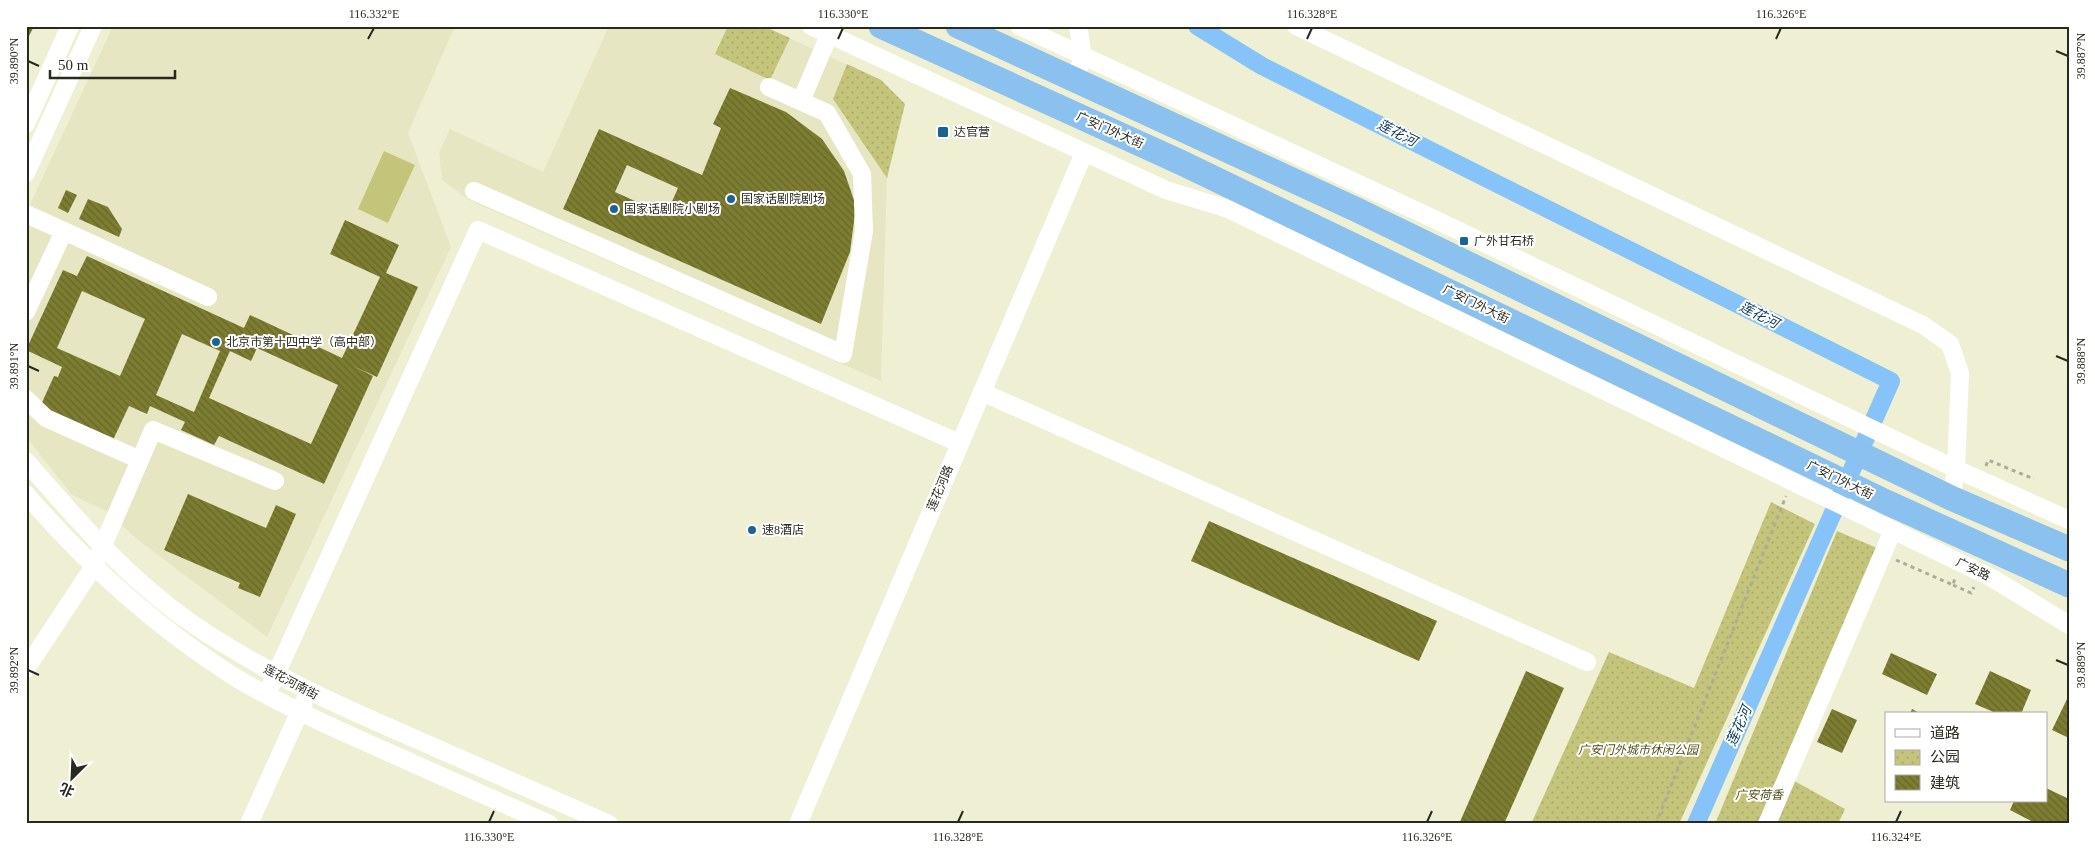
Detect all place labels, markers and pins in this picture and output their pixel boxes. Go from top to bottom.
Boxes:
marker: 达官营 [936,125,950,139]
place label: 达官营 [954,125,990,139]
place label: 国家话剧院剧场 [741,192,825,206]
marker: 国家话剧院剧场 [725,193,737,205]
place label: 国家话剧院小剧场 [624,202,720,216]
marker: 国家话剧院小剧场 [608,203,620,215]
place label: 广外甘石桥 [1474,234,1534,248]
marker: 广外甘石桥 [1458,235,1470,247]
place label: 北京市第十四中学（高中部） [226,335,382,349]
marker: 北京市第十四中学（高中部） [210,336,222,348]
place label: 速8酒店 [762,523,804,537]
marker: 速8酒店 [746,524,758,536]

